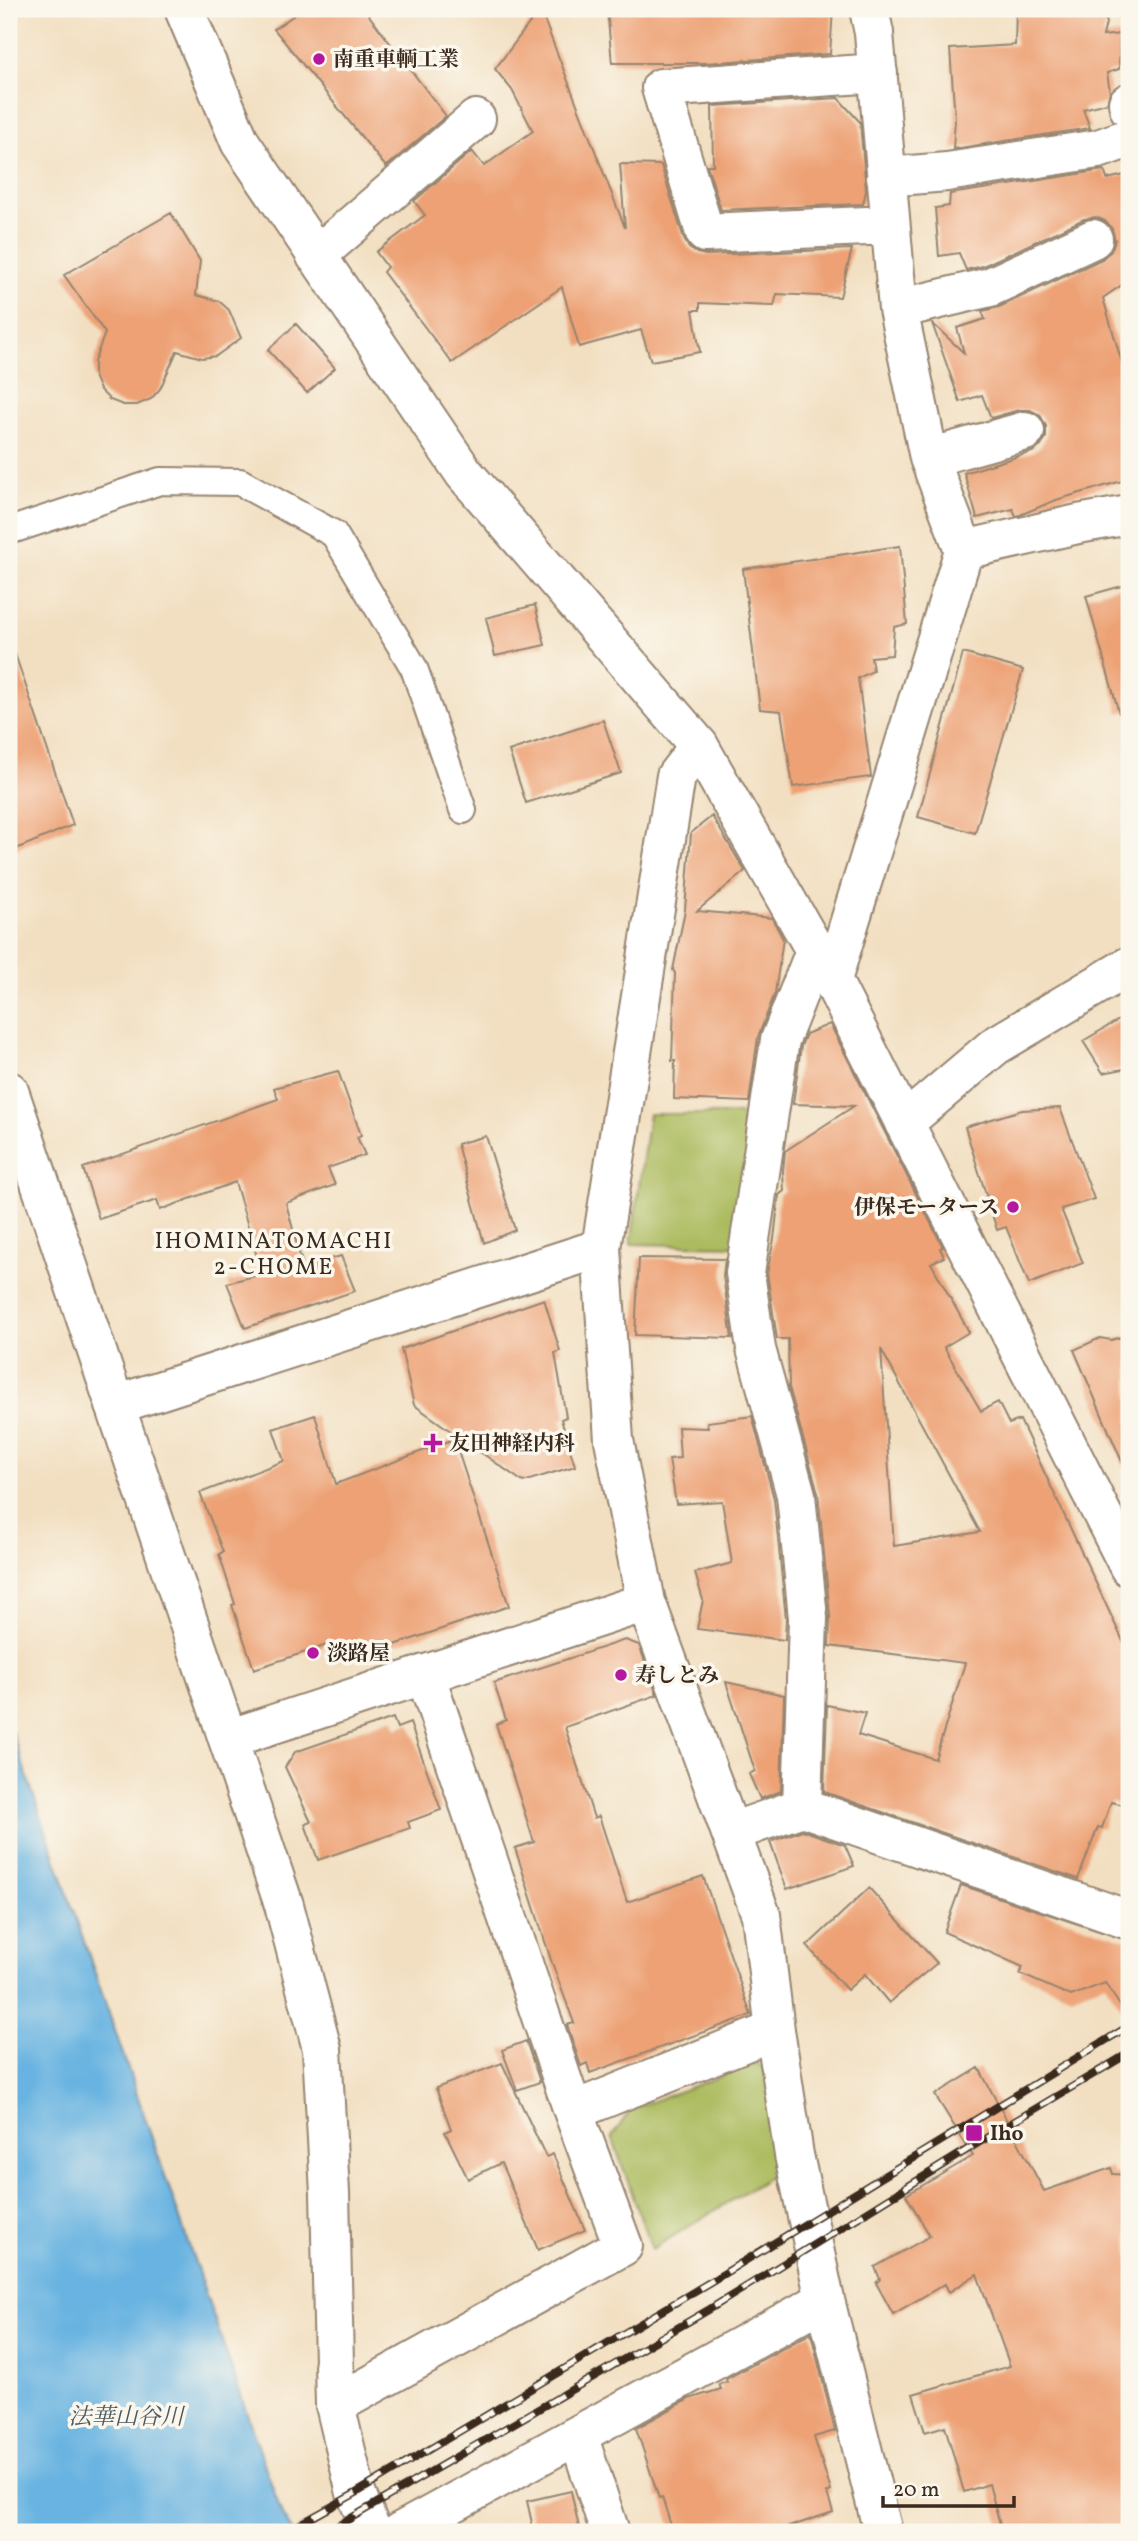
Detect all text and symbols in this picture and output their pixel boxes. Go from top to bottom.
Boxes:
place label: 南重車輌工業 [333,46,459,75]
marker: 南重車輌工業 [311,51,327,67]
place label: 伊保モータース [854,1194,999,1223]
marker: 伊保モータース [1005,1199,1021,1215]
district label: IHOMINATOMACHI 2-CHOME [155,1226,393,1284]
place label: 友田神経内科 [449,1430,575,1459]
marker: 友田神経内科 [423,1433,443,1453]
place label: 淡路屋 [327,1640,390,1669]
marker: 淡路屋 [305,1645,321,1661]
place label: 寿しとみ [635,1662,719,1691]
marker: 寿しとみ [613,1667,629,1683]
place label: Iho [990,2120,1023,2149]
marker: Iho [964,2123,984,2143]
water label: 法華山谷川 [69,2402,187,2434]
scale bar [883,2464,1014,2508]
text: 20 m [893,2476,939,2505]

